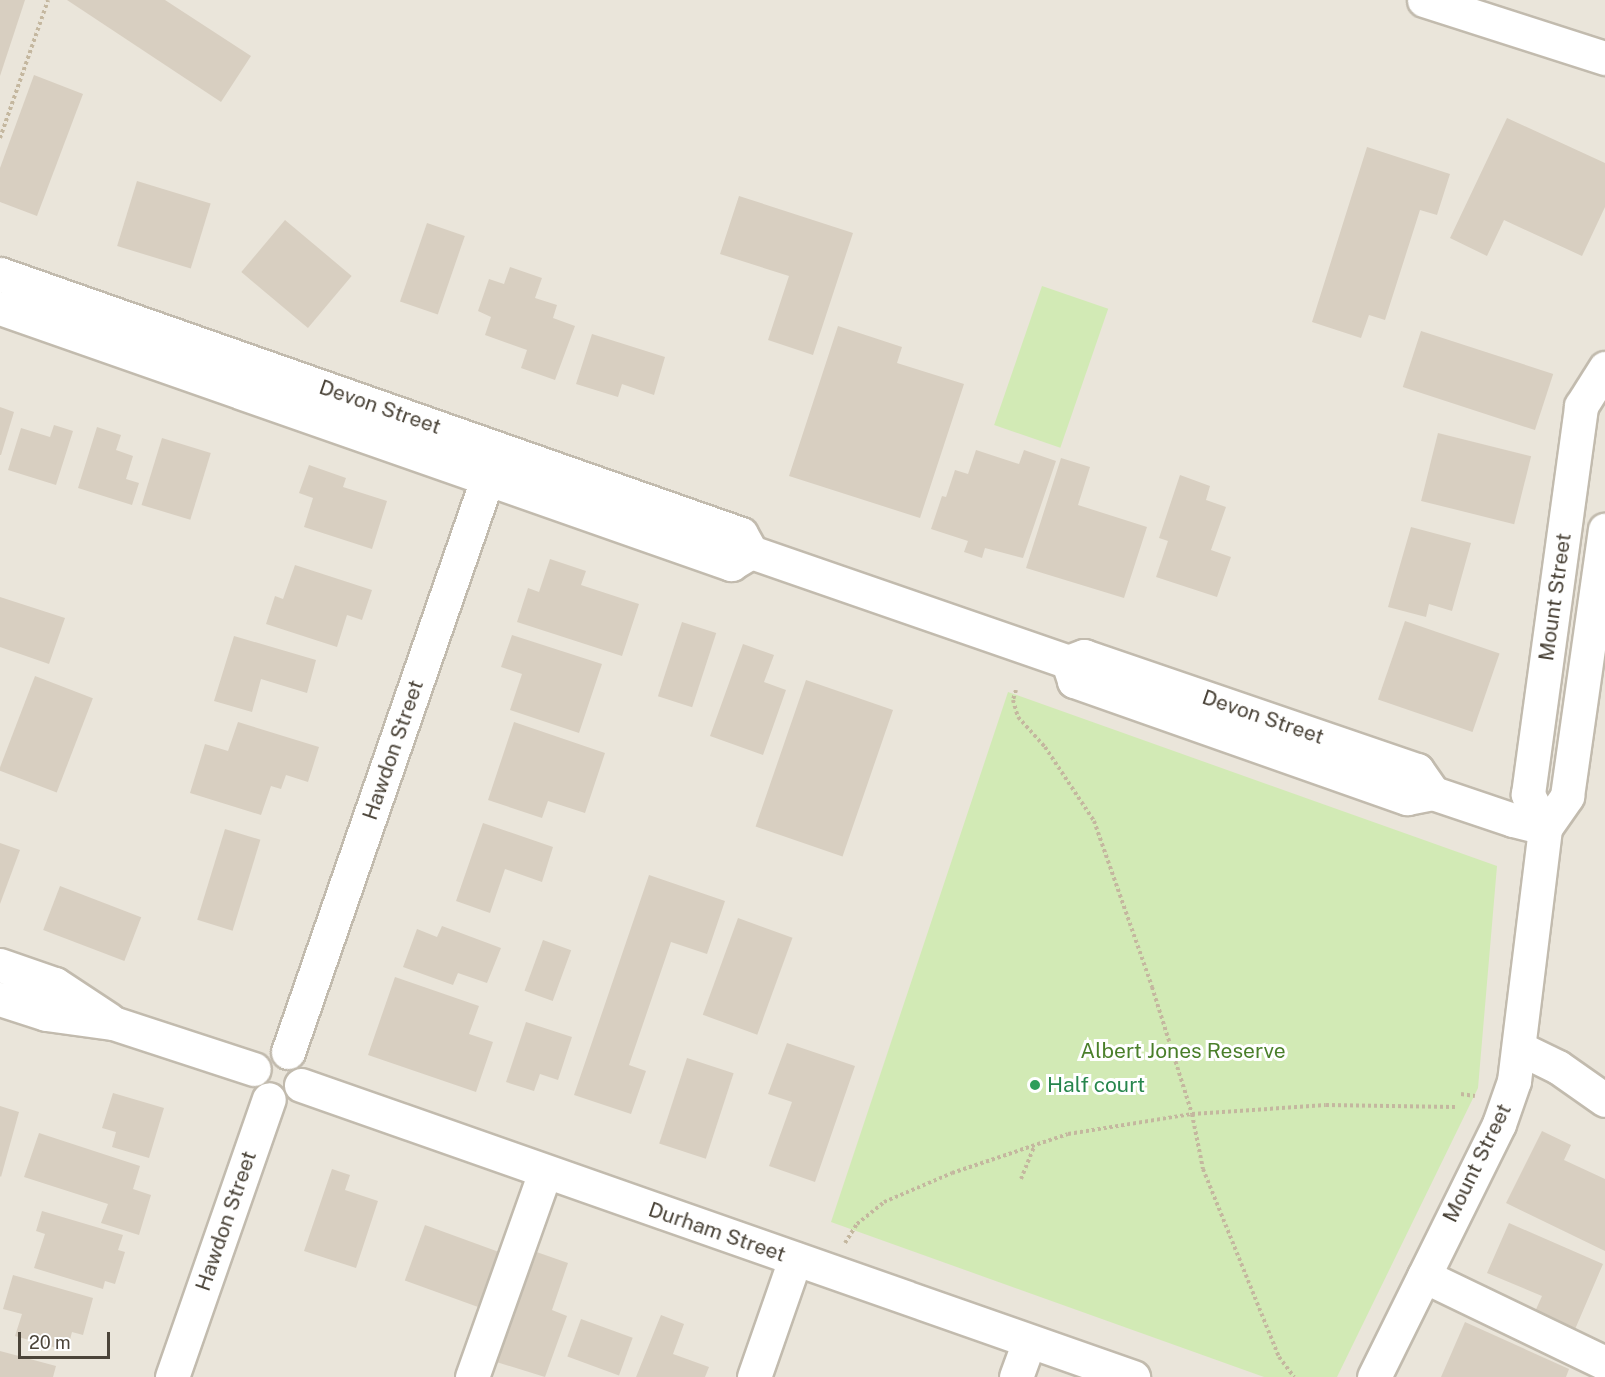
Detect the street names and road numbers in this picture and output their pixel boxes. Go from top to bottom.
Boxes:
street label: Devon Street [316,374,444,440]
street label: Mount Street [1534,531,1576,663]
street label: Hawdon Street [357,677,429,823]
street label: Devon Street [1199,684,1327,750]
street label: Mount Street [1437,1100,1517,1226]
street label: Hawdon Street [190,1148,262,1294]
street label: Durham Street [645,1197,789,1267]

